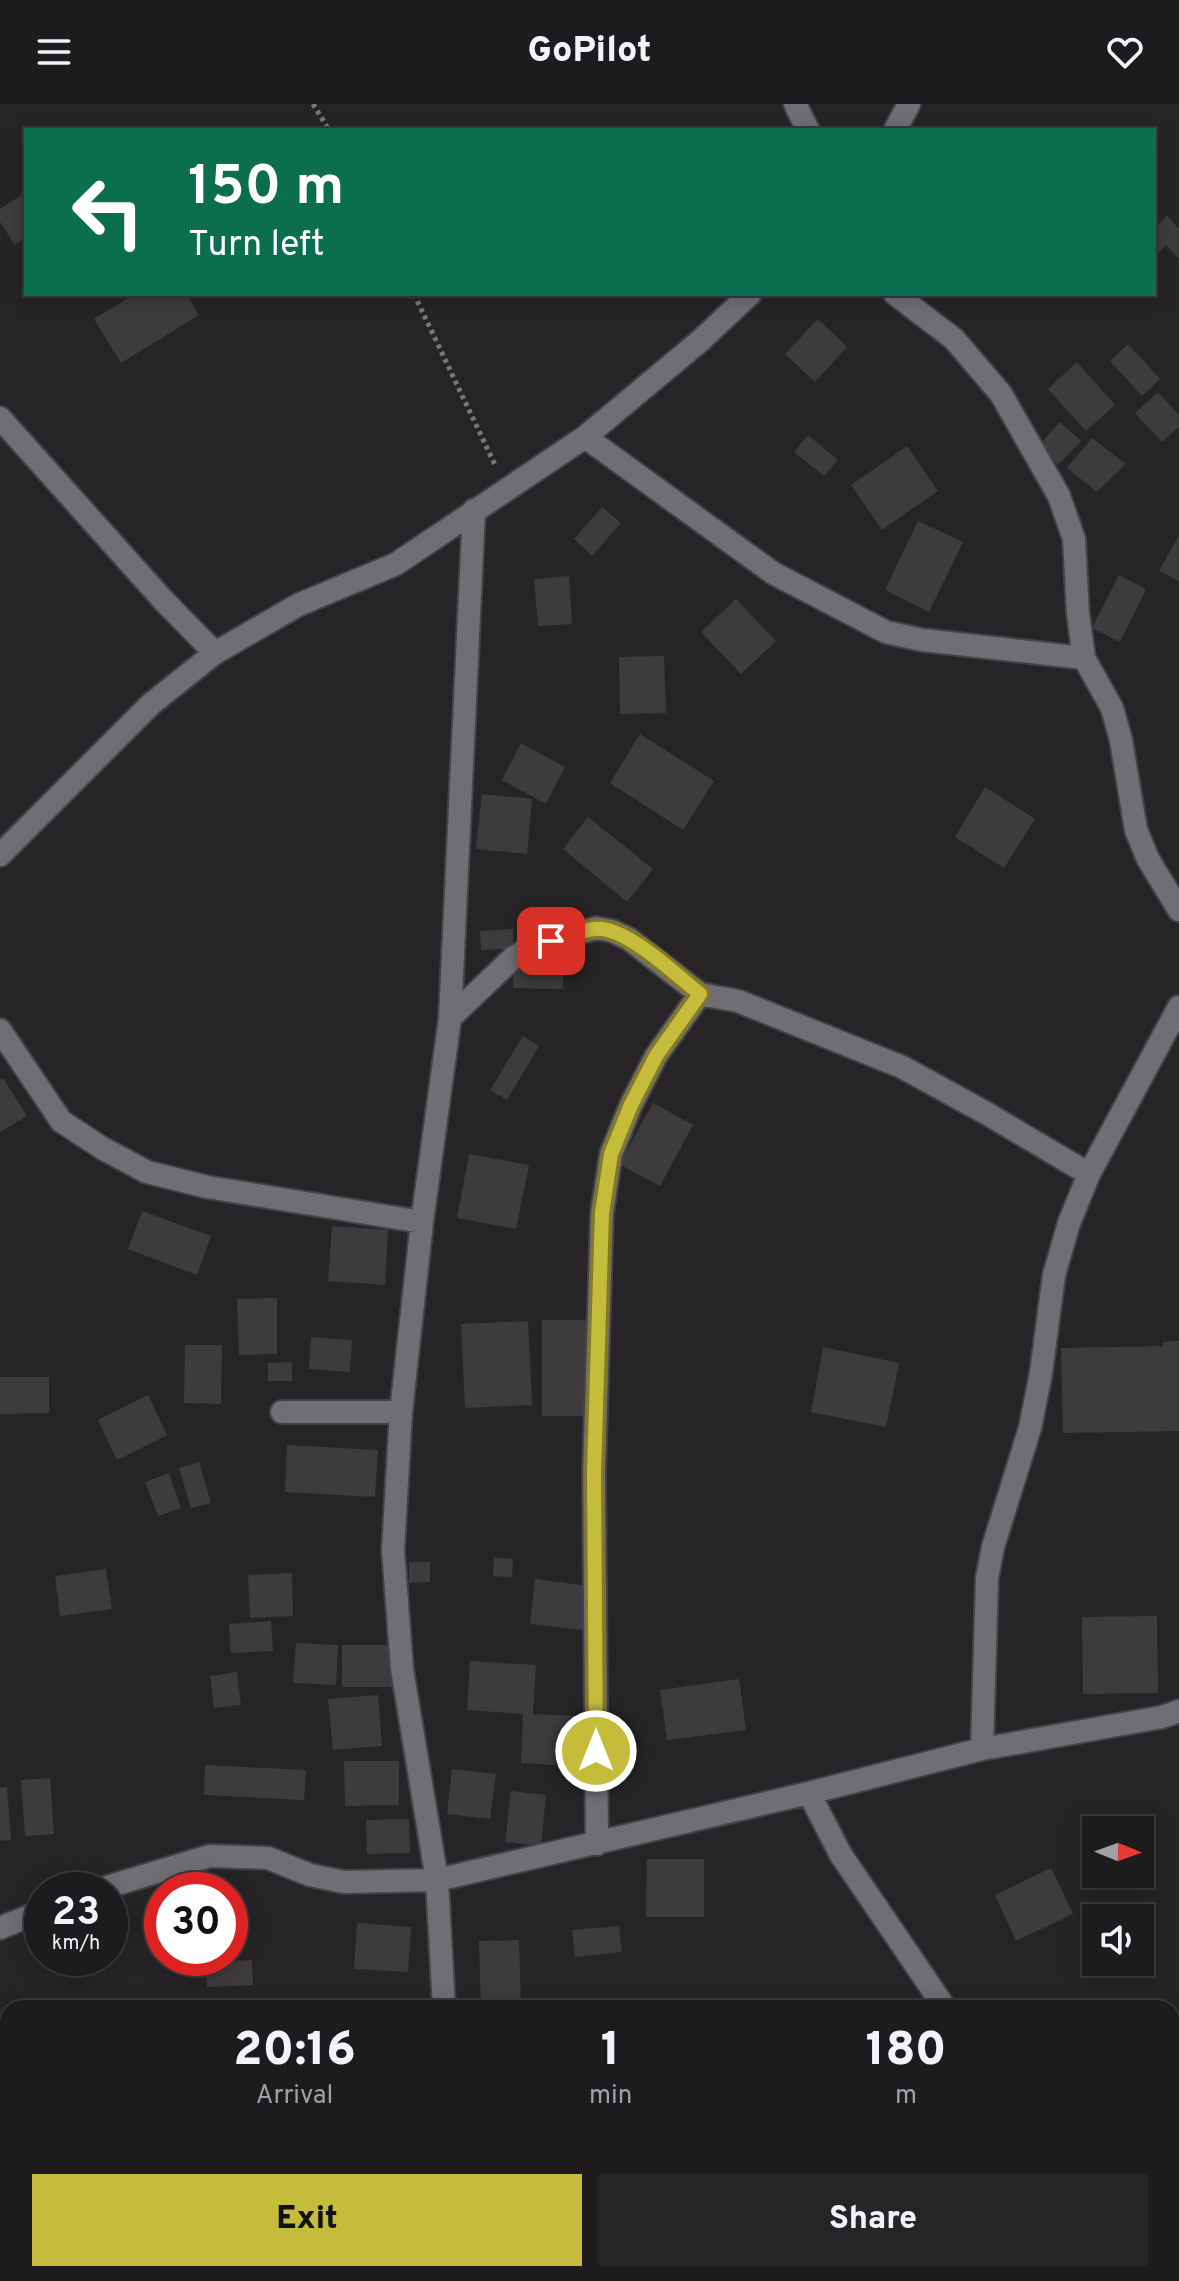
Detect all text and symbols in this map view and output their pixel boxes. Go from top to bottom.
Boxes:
text: GoPilot [528,29,651,75]
icon: menu [32,30,76,74]
icon: heart [1103,30,1147,74]
text: 150 m [188,154,344,224]
icon: left [56,160,160,264]
text: Turn left [188,223,325,269]
pin [517,907,585,975]
icon: arrive [529,919,573,963]
position arrow [554,1709,638,1793]
north arrow [1082,1816,1154,1888]
map controls [1082,1816,1154,1976]
speed limit sign: 30 [144,1872,248,1976]
text: 23 [52,1889,100,1939]
button: sound [1082,1904,1154,1976]
text: km/h [52,1931,100,1957]
text: 20:16 [233,2022,356,2082]
text: 1 [601,2022,620,2082]
text: 180 [866,2022,947,2082]
text: Arrival [256,2080,333,2113]
text: min [589,2080,632,2113]
text: m [895,2080,917,2113]
button: Exit [32,2174,582,2266]
button: Share [598,2174,1148,2266]

